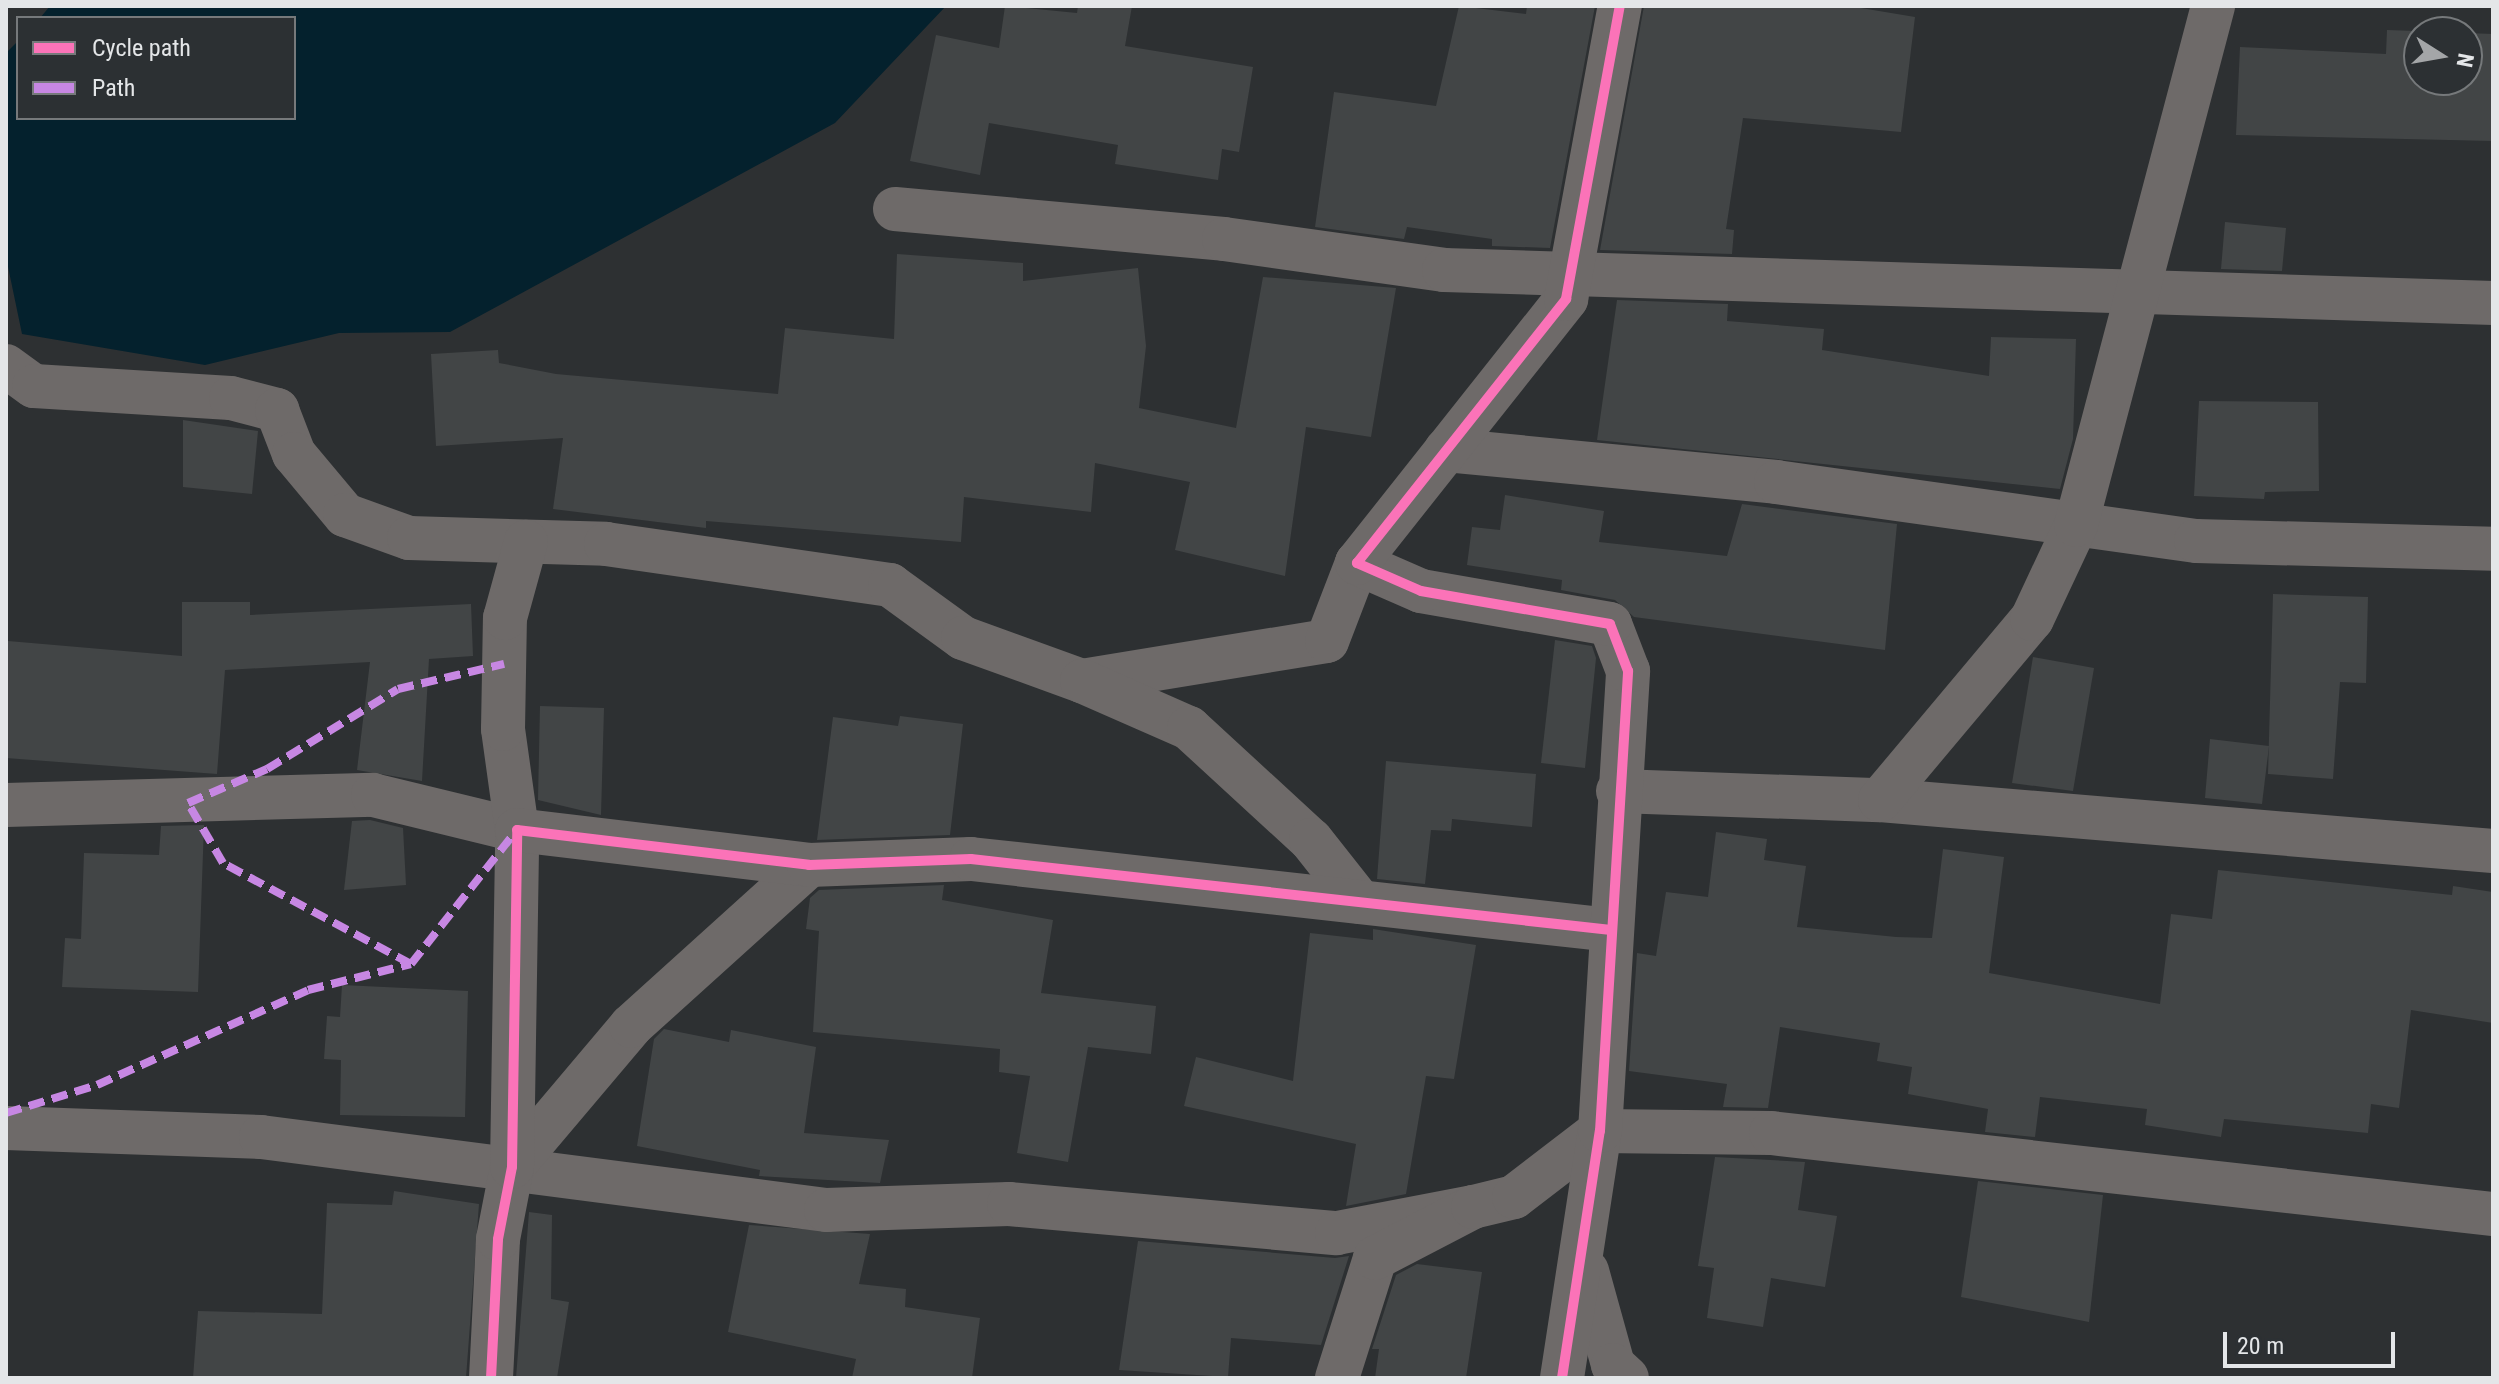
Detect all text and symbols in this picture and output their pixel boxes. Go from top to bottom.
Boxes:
legend [16,16,296,120]
north arrow [2403,16,2483,96]
text: Cycle path [92,34,191,62]
text: N [2452,51,2479,69]
text: Path [92,74,135,102]
scale bar [2227,1316,2399,1366]
text: 20 m [2237,1332,2284,1360]

